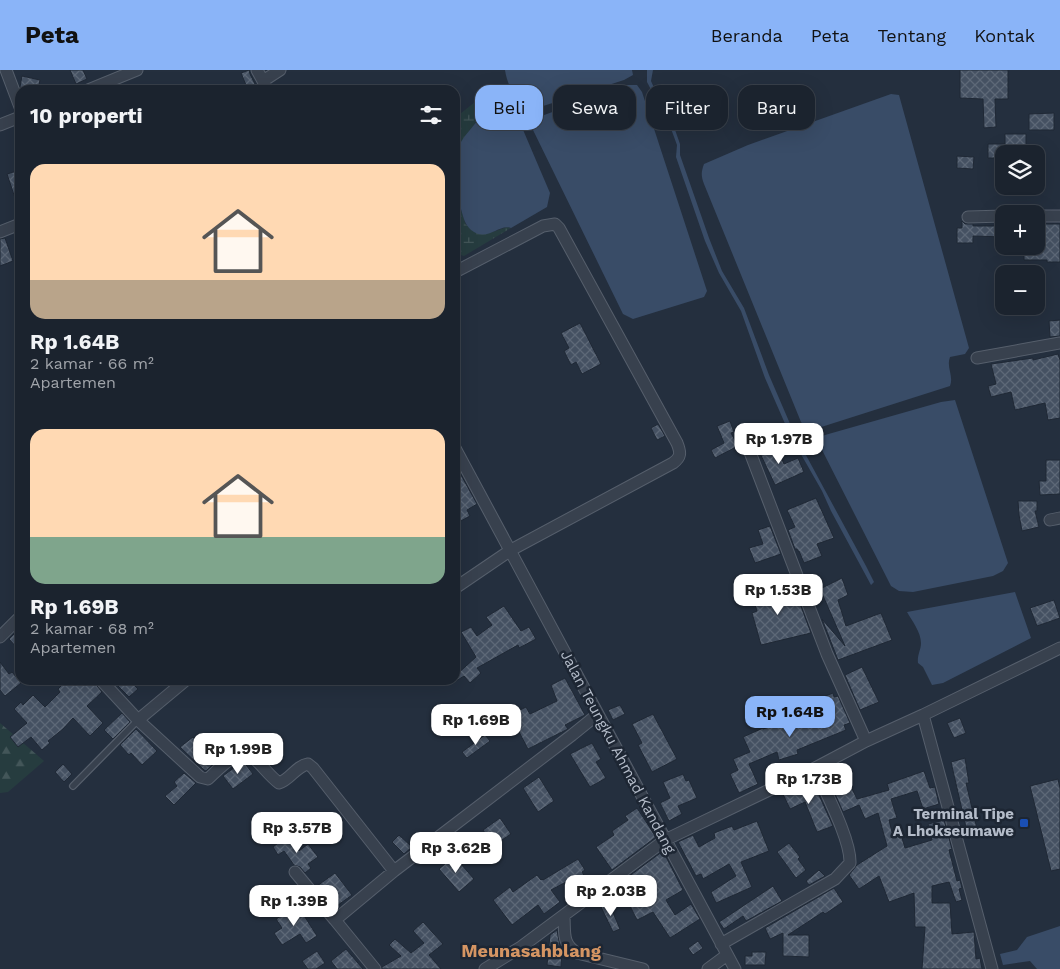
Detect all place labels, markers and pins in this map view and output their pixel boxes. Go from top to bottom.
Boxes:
pin: Rp 1.97B [727,422,831,465]
pin: Rp 1.53B [726,574,830,616]
pin: Rp 1.64B [738,696,842,738]
pin: Rp 1.69B [424,704,528,746]
pin: Rp 1.99B [186,732,290,775]
pin: Rp 1.73B [757,762,861,805]
place label: Terminal Tipe A Lhokseumawe [893,805,1014,840]
pin: Rp 3.57B [245,812,349,854]
marker: Terminal Tipe A Lhokseumawe [1018,817,1030,829]
pin: Rp 3.62B [404,832,508,874]
pin: Rp 2.03B [559,874,663,917]
pin: Rp 1.39B [242,884,346,927]

